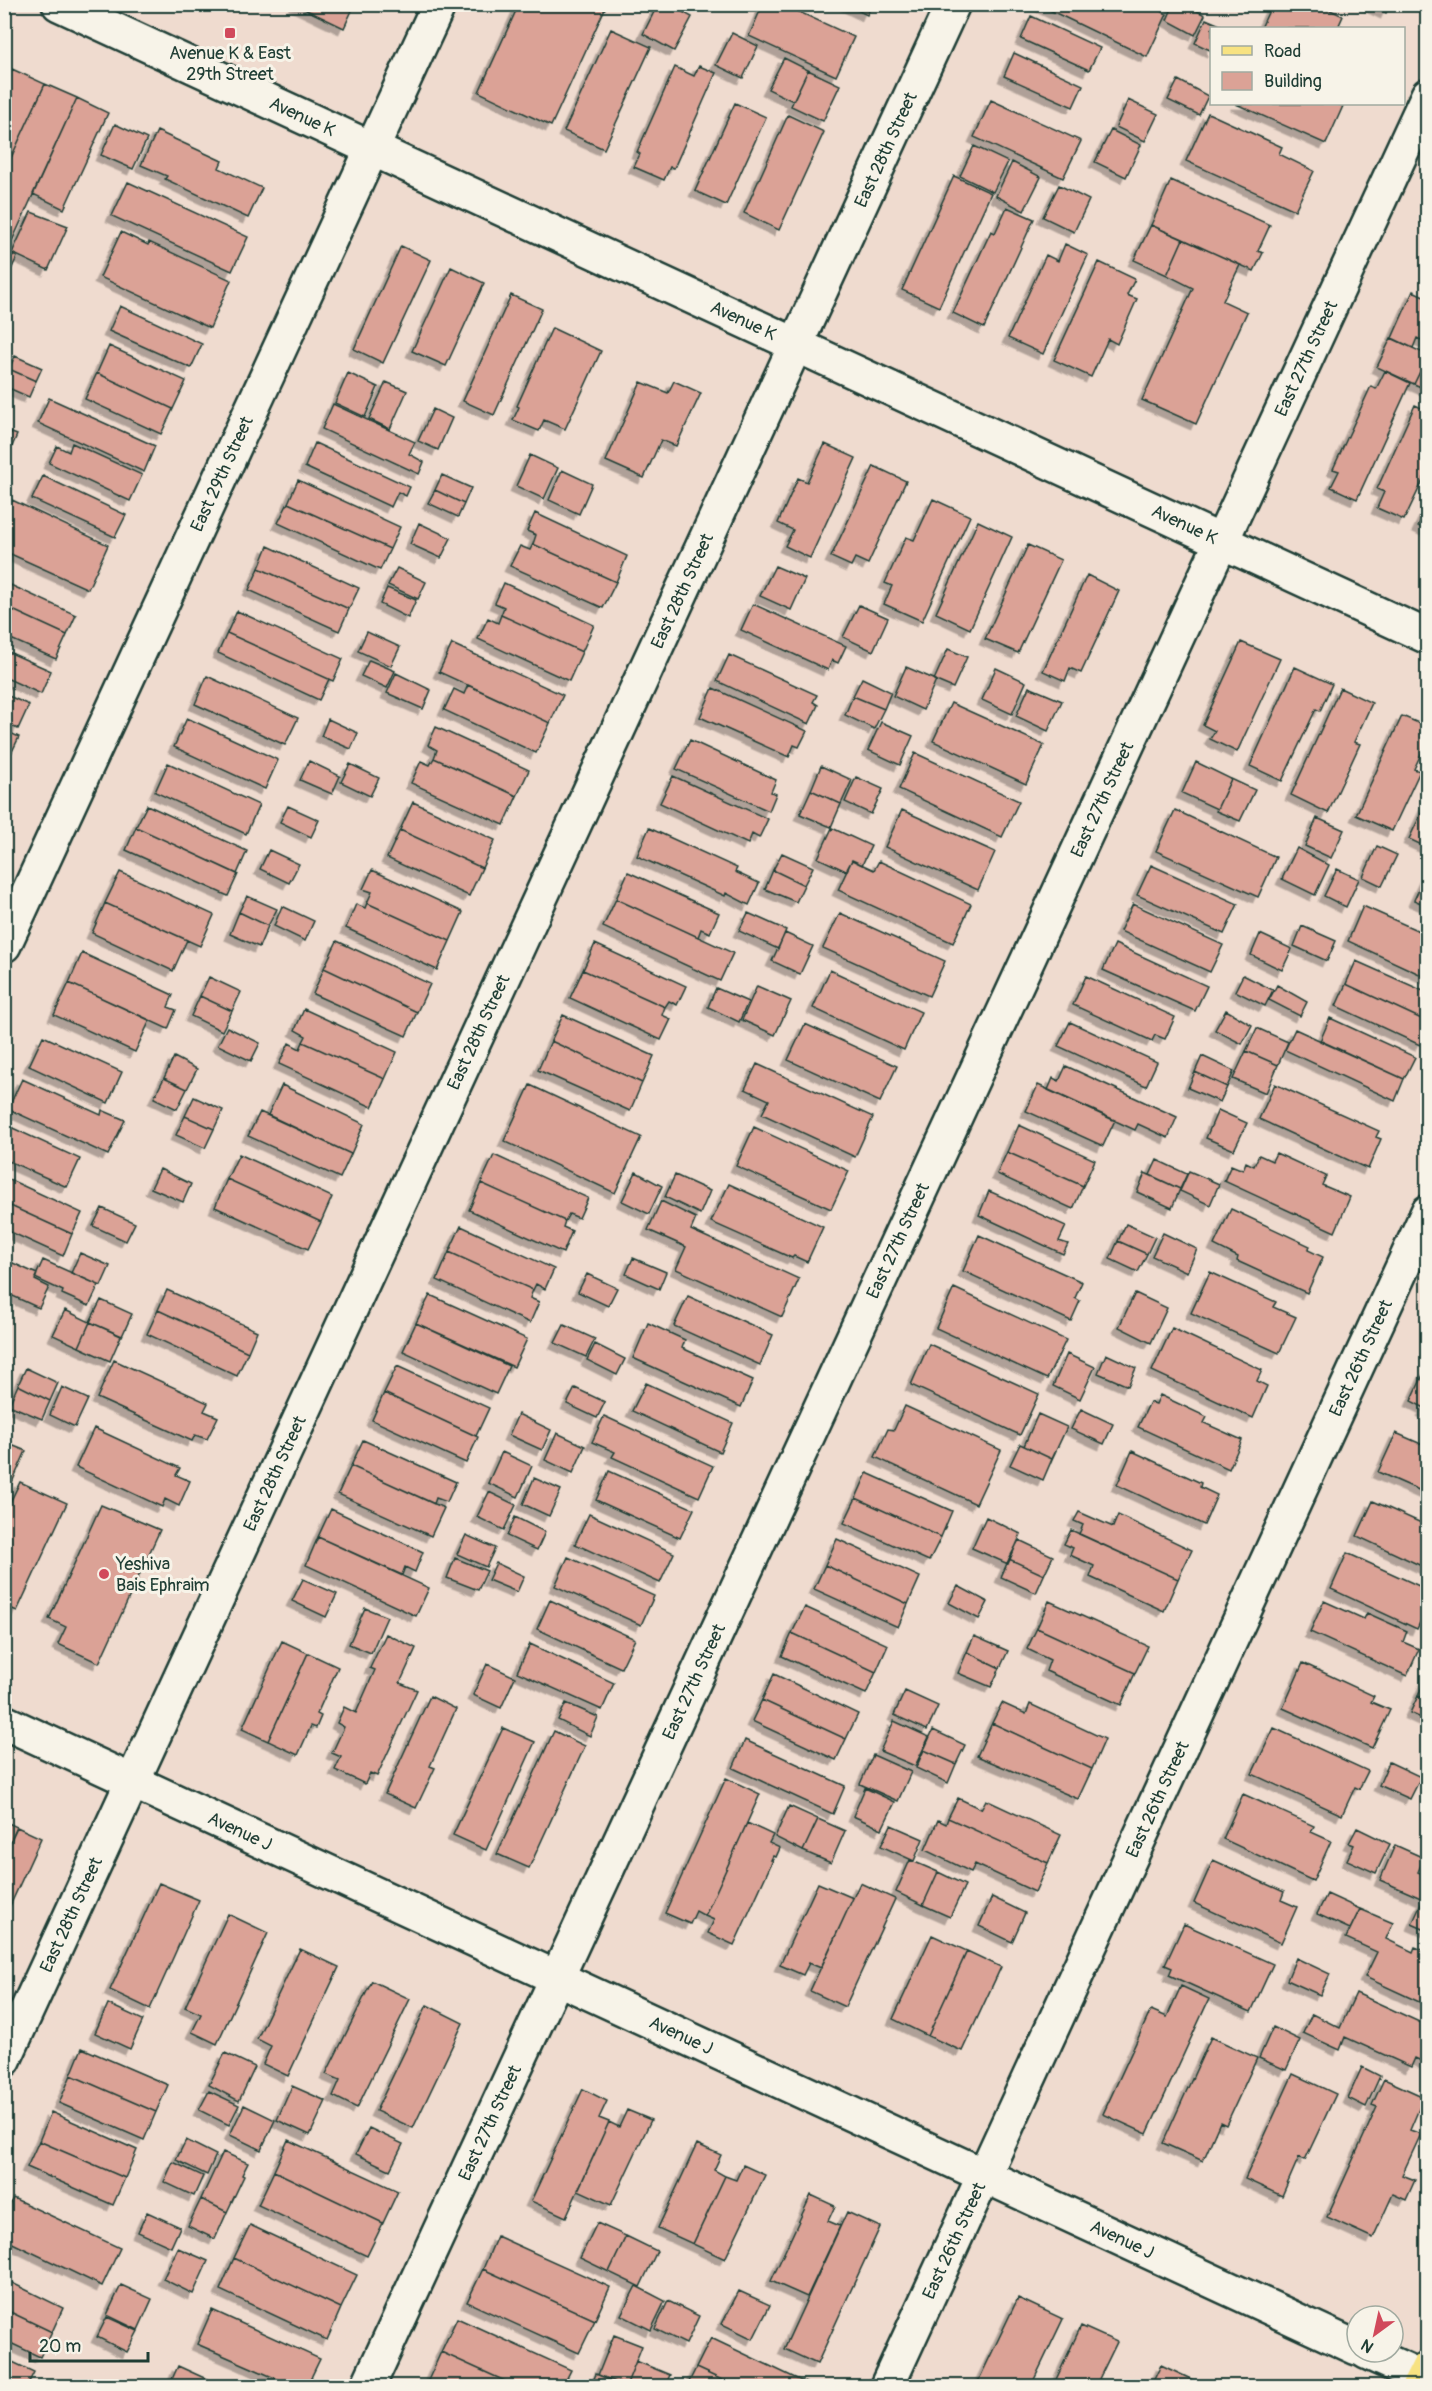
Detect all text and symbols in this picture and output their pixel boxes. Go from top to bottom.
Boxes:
marker: Avenue K & East 29th Street [223,26,237,40]
legend [1210,27,1405,105]
text: Road [1264,40,1301,63]
place label: Avenue K & East 29th Street [169,42,292,86]
text: Building [1264,70,1322,93]
street label: East 28th Street [850,88,923,211]
street label: Avenue K [265,92,339,142]
street label: Avenue K [707,296,780,346]
street label: East 27th Street [1270,296,1344,420]
street label: East 29th Street [186,412,259,536]
street label: Avenue K [1148,500,1221,550]
street label: East 28th Street [646,529,719,653]
street label: East 27th Street [1066,738,1139,861]
street label: East 28th Street [442,970,516,1094]
street label: East 27th Street [862,1179,935,1302]
street label: East 26th Street [1324,1295,1398,1420]
street label: East 28th Street [239,1412,312,1535]
place label: Yeshiva Bais Ephraim [115,1553,210,1597]
marker: Yeshiva Bais Ephraim [97,1567,111,1581]
street label: East 27th Street [658,1620,731,1744]
street label: East 26th Street [1121,1737,1195,1862]
street label: Avenue J [204,1807,275,1856]
street label: East 28th Street [35,1853,108,1976]
street label: Avenue J [645,2011,716,2060]
street label: East 27th Street [454,2061,527,2185]
street label: East 26th Street [918,2178,992,2303]
street label: Avenue J [1086,2215,1158,2264]
north arrow [1345,2304,1405,2364]
scale bar [30,2325,148,2363]
text: N [1357,2334,1377,2357]
text: 20 m [39,2335,81,2358]

